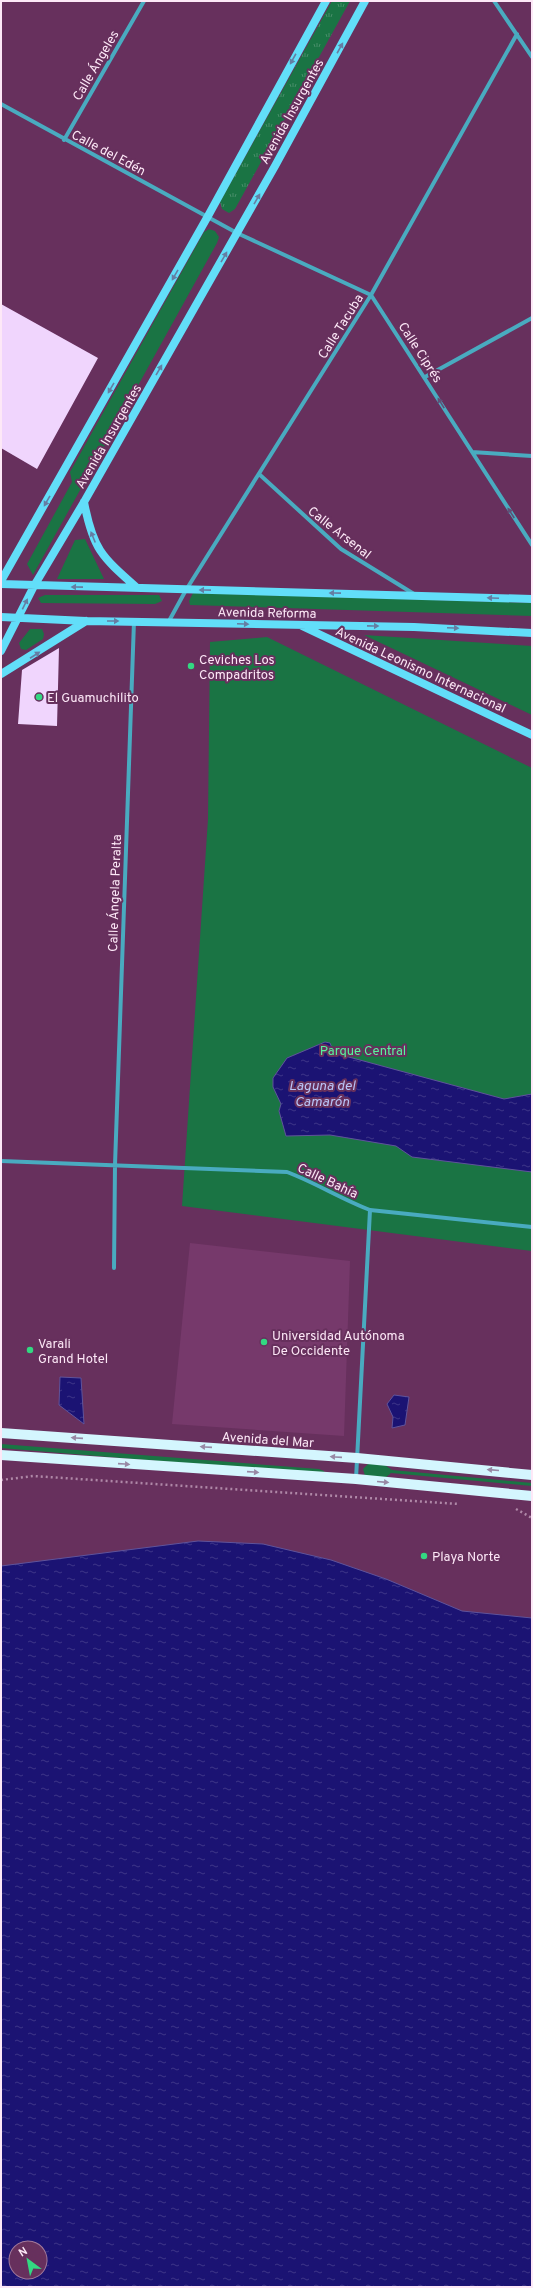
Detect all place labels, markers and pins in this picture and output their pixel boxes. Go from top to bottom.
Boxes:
place label: Ceviches Los Compadritos [199,653,275,684]
marker: Ceviches Los Compadritos [186,661,196,671]
place label: El Guamuchilito [47,691,139,707]
marker: El Guamuchilito [34,692,44,702]
place label: Universidad Autónoma De Occidente [272,1329,405,1360]
place label: Varali Grand Hotel [38,1337,108,1368]
marker: Universidad Autónoma De Occidente [259,1337,269,1347]
marker: Varali Grand Hotel [25,1345,35,1355]
place label: Playa Norte [432,1550,500,1566]
marker: Playa Norte [419,1551,429,1561]

